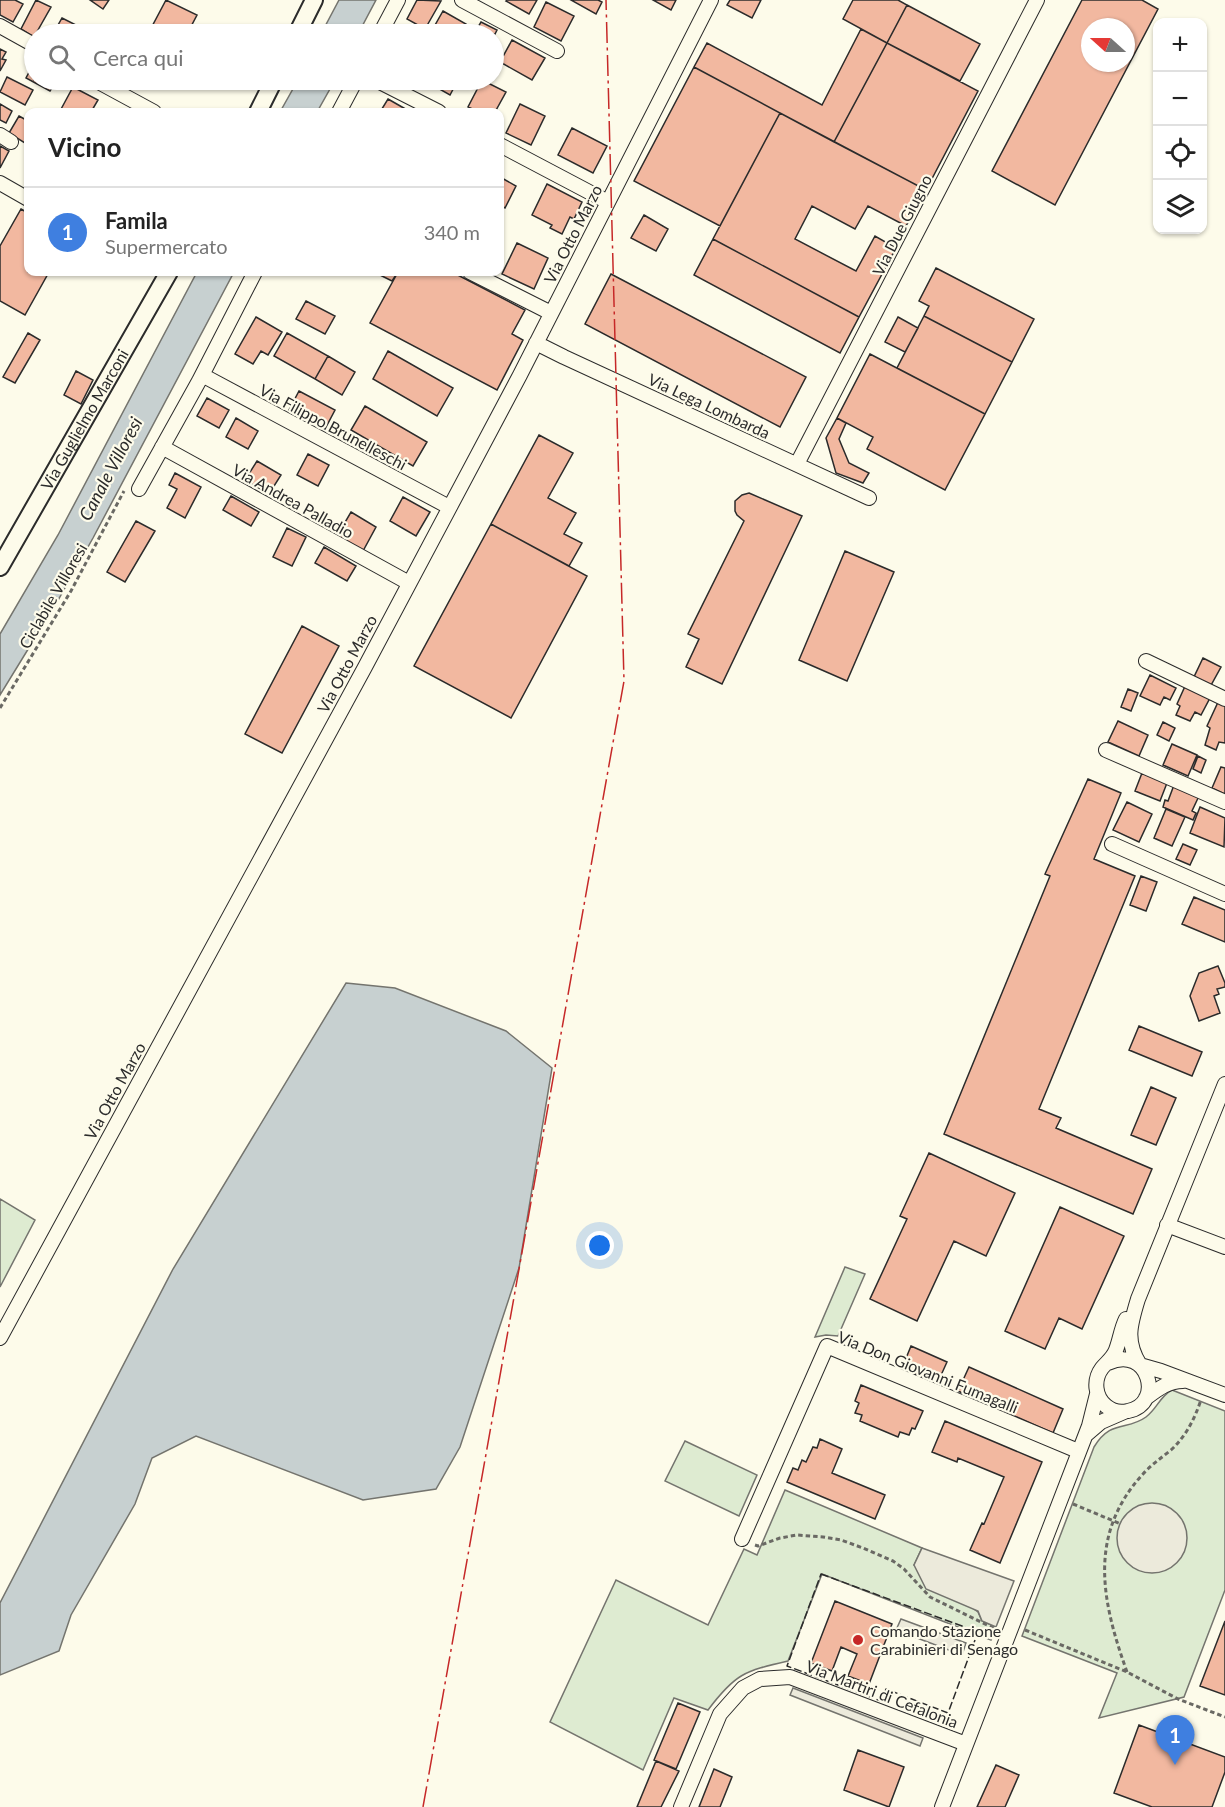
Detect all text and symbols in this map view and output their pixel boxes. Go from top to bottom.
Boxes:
north arrow [1081,18,1135,72]
map controls [1153,18,1207,234]
button: + [1153,18,1207,72]
search box [24,24,504,90]
icon: search [45,41,78,74]
text: Cerca qui [93,44,184,71]
button: − [1153,72,1207,126]
button: locate [1153,126,1207,180]
text: Vicino [48,131,121,163]
street label: Via Due Giugno [868,171,935,279]
button: layers [1153,180,1207,234]
street label: Via Otto Marzo [540,181,606,286]
text: Famila [105,207,168,234]
text: 1 [62,220,73,244]
text: 340 m [424,220,480,244]
text: Supermercato [105,234,228,258]
street label: Via Guglielmo Marconi [36,345,132,493]
street label: Via Lega Lombarda [645,369,773,442]
street label: Via Filippo Brunelleschi [256,380,410,473]
water label: Canale Villoresi [74,413,147,524]
street label: Via Andrea Palladio [229,459,357,542]
street label: Ciclabile Villoresi [15,540,90,652]
street label: Via Otto Marzo [313,612,380,716]
street label: Via Otto Marzo [80,1039,149,1143]
your location [585,1231,614,1260]
street label: Via Don Giovanni Fumagalli [835,1327,1021,1417]
place label: Comando Stazione Carabinieri di Senago [870,1621,1018,1658]
marker: Comando Stazione Carabinieri di Senago [851,1633,865,1647]
street label: Via Martiri di Cefalonia [803,1656,961,1731]
pin: 1 [1156,1716,1194,1765]

